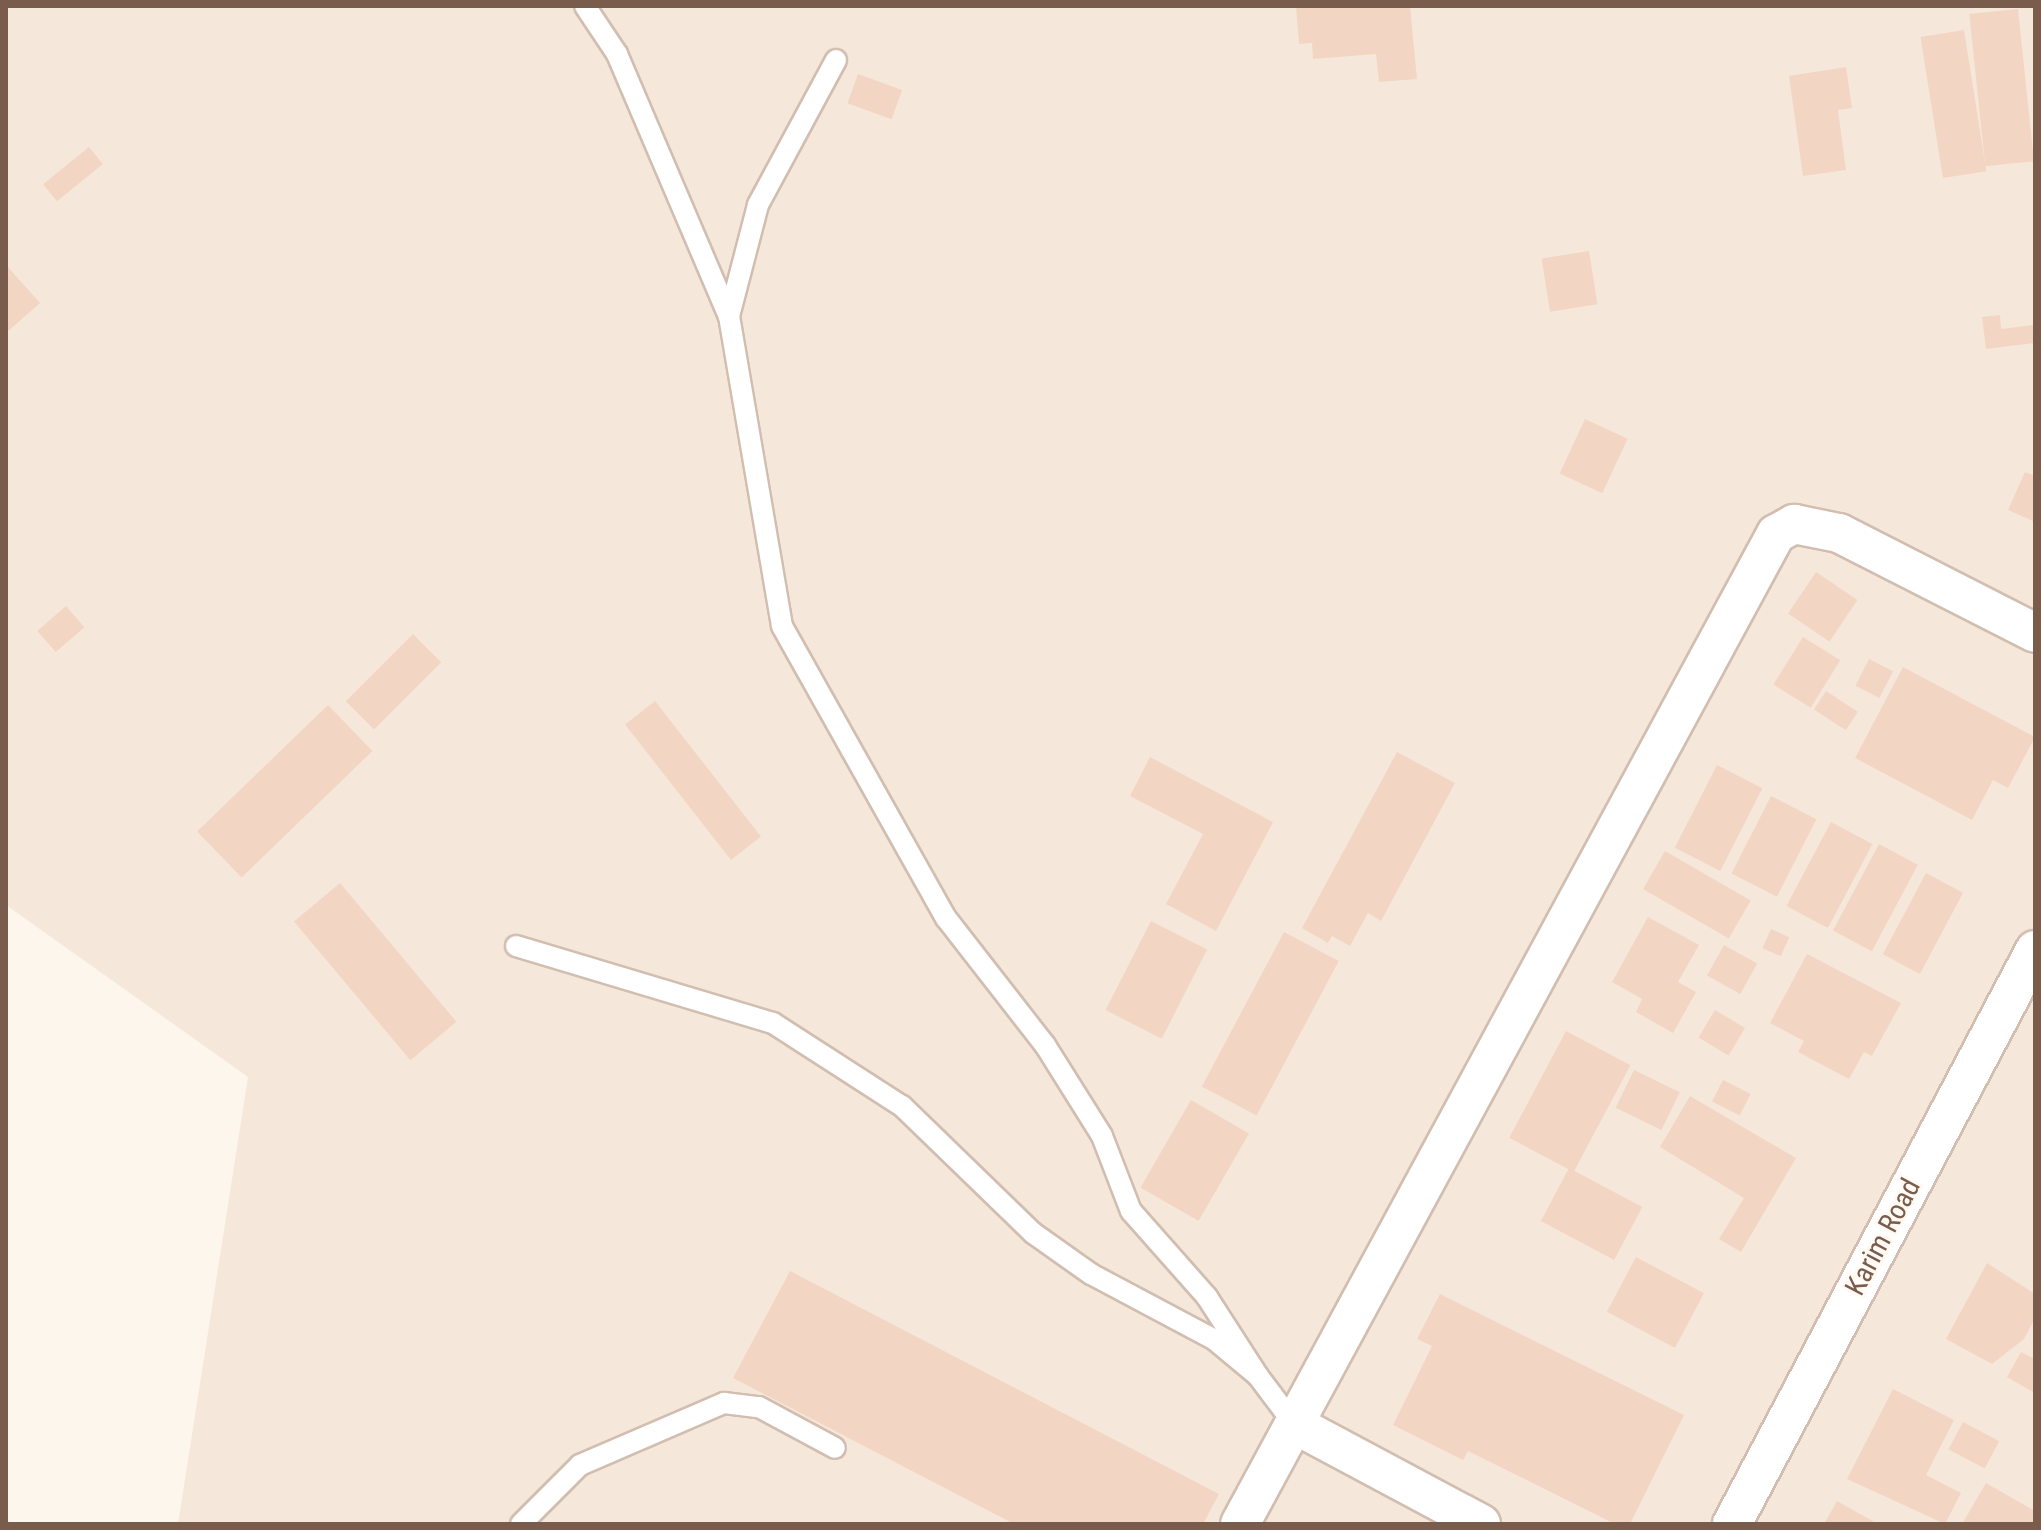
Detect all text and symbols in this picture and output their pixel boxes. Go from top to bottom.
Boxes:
street label: Karim Road [1838,1173,1928,1301]

